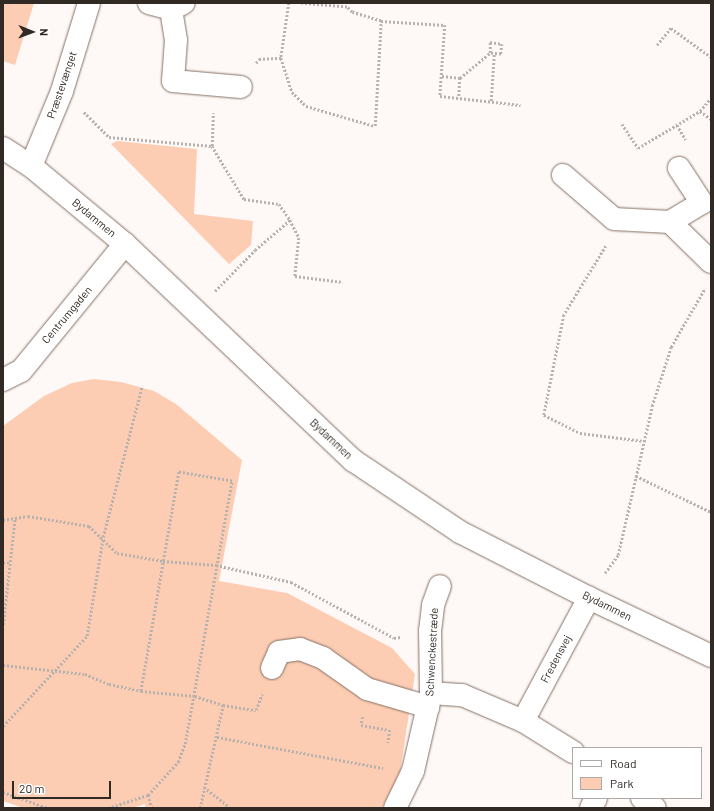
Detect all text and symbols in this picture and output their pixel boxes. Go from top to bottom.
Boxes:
north arrow [12,12,52,52]
text: N [38,28,51,36]
street label: Præstevænget [44,50,80,120]
street label: Bydammen [69,196,119,240]
street label: Centrumgaden [39,284,95,346]
street label: Bydammen [307,416,355,462]
street label: Bydammen [580,588,634,624]
street label: Schwenckestræde [423,607,441,697]
street label: Fredensvej [538,633,574,685]
legend [572,747,702,799]
text: Road [610,756,637,770]
scale bar [14,773,113,799]
text: Park [610,776,634,790]
text: 20 m [19,781,45,795]

